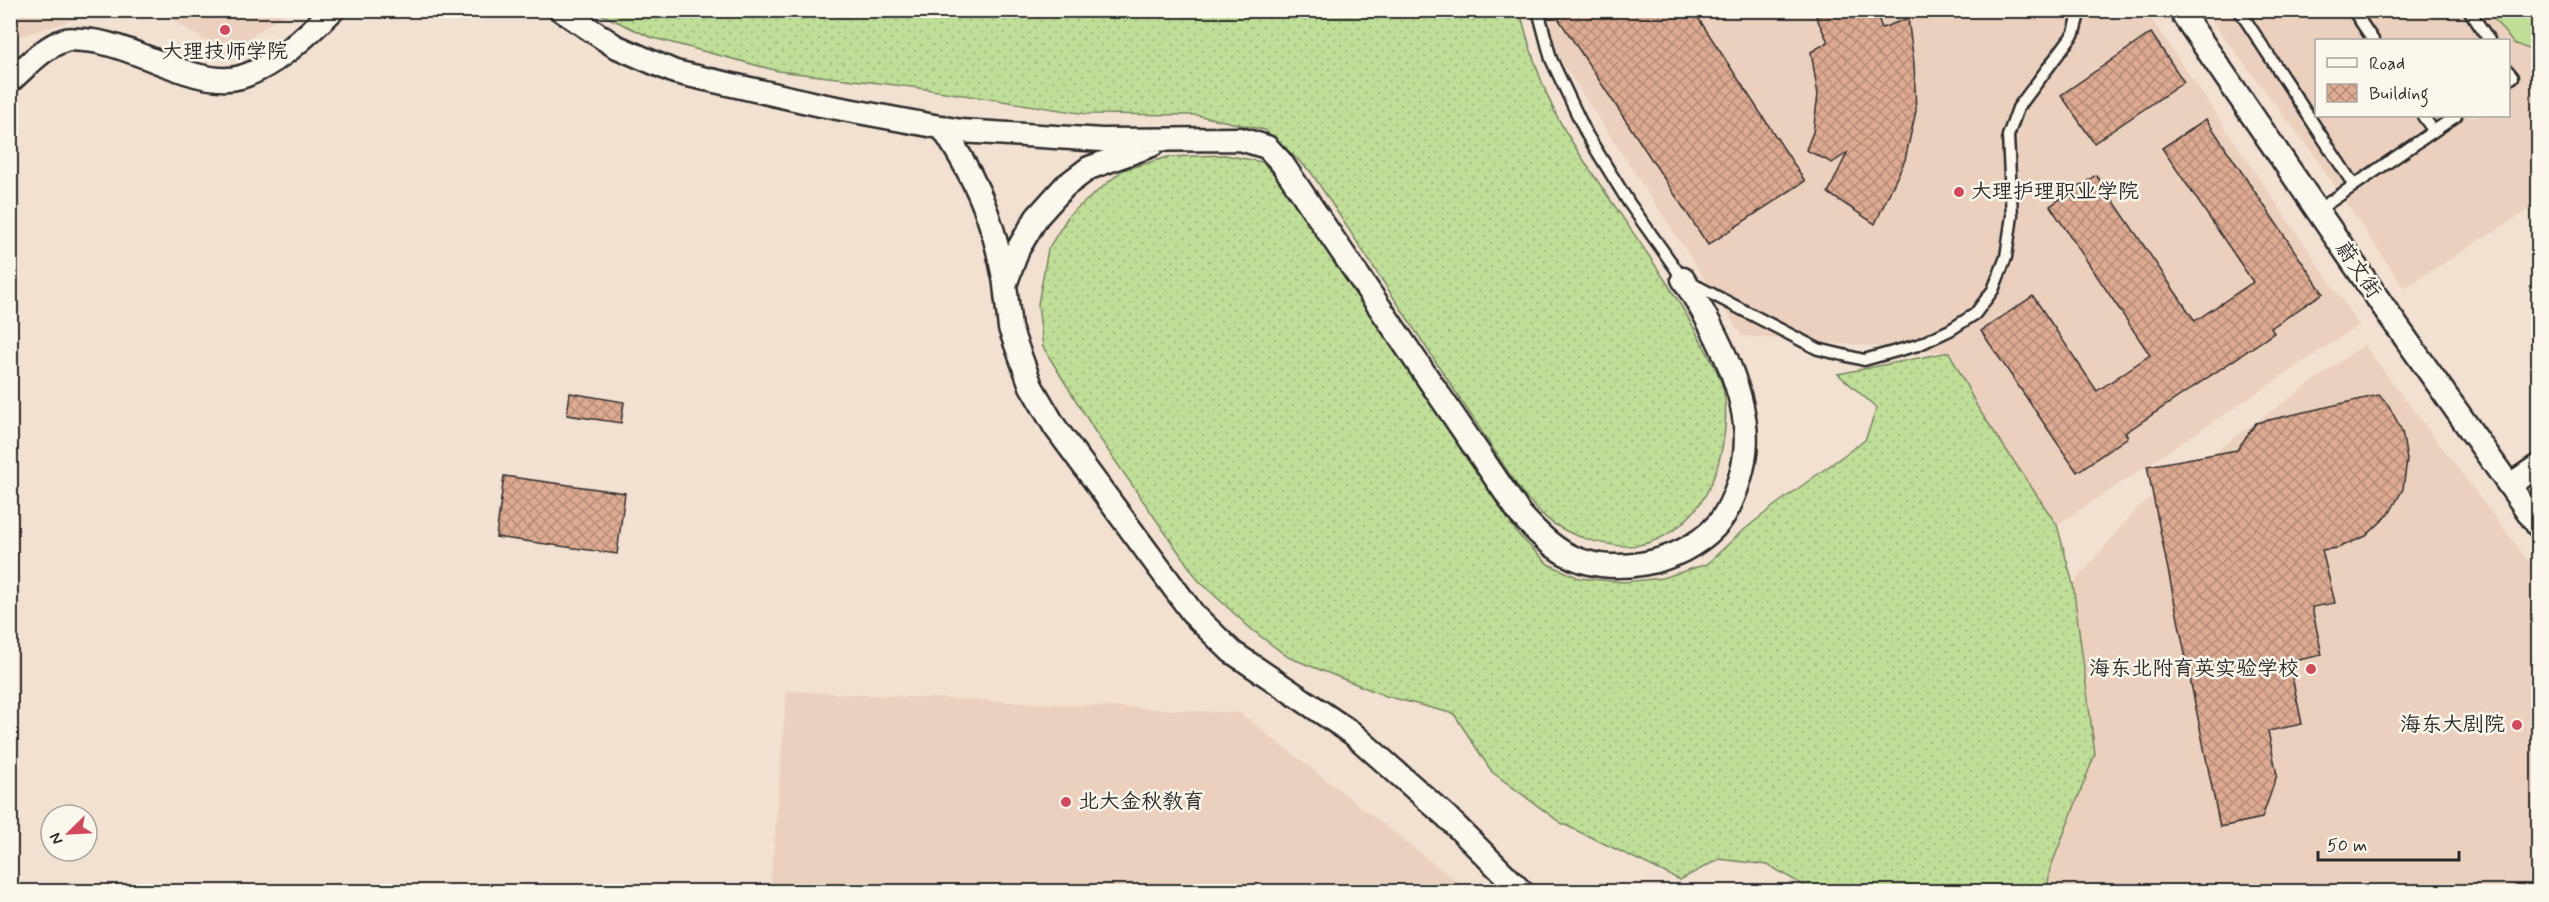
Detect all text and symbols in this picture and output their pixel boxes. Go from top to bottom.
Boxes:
marker: 大理技师学院 [218,23,232,37]
place label: 大理技师学院 [162,38,288,66]
legend [2315,39,2510,117]
text: Road [2369,52,2405,76]
text: Building [2369,82,2429,108]
place label: 大理护理职业学院 [1971,178,2139,206]
marker: 大理护理职业学院 [1952,185,1966,199]
street label: 蔚文街 [2329,236,2387,304]
place label: 海东北附育英实验学校 [2089,655,2299,683]
marker: 海东北附育英实验学校 [2304,662,2318,676]
place label: 海东大剧院 [2400,711,2505,739]
marker: 海东大剧院 [2510,718,2524,732]
place label: 北大金秋教育 [1078,788,1204,816]
marker: 北大金秋教育 [1059,795,1073,809]
north arrow [39,803,99,863]
scale bar [2318,824,2459,862]
text: N [45,829,68,848]
text: 50 m [2327,834,2367,858]

